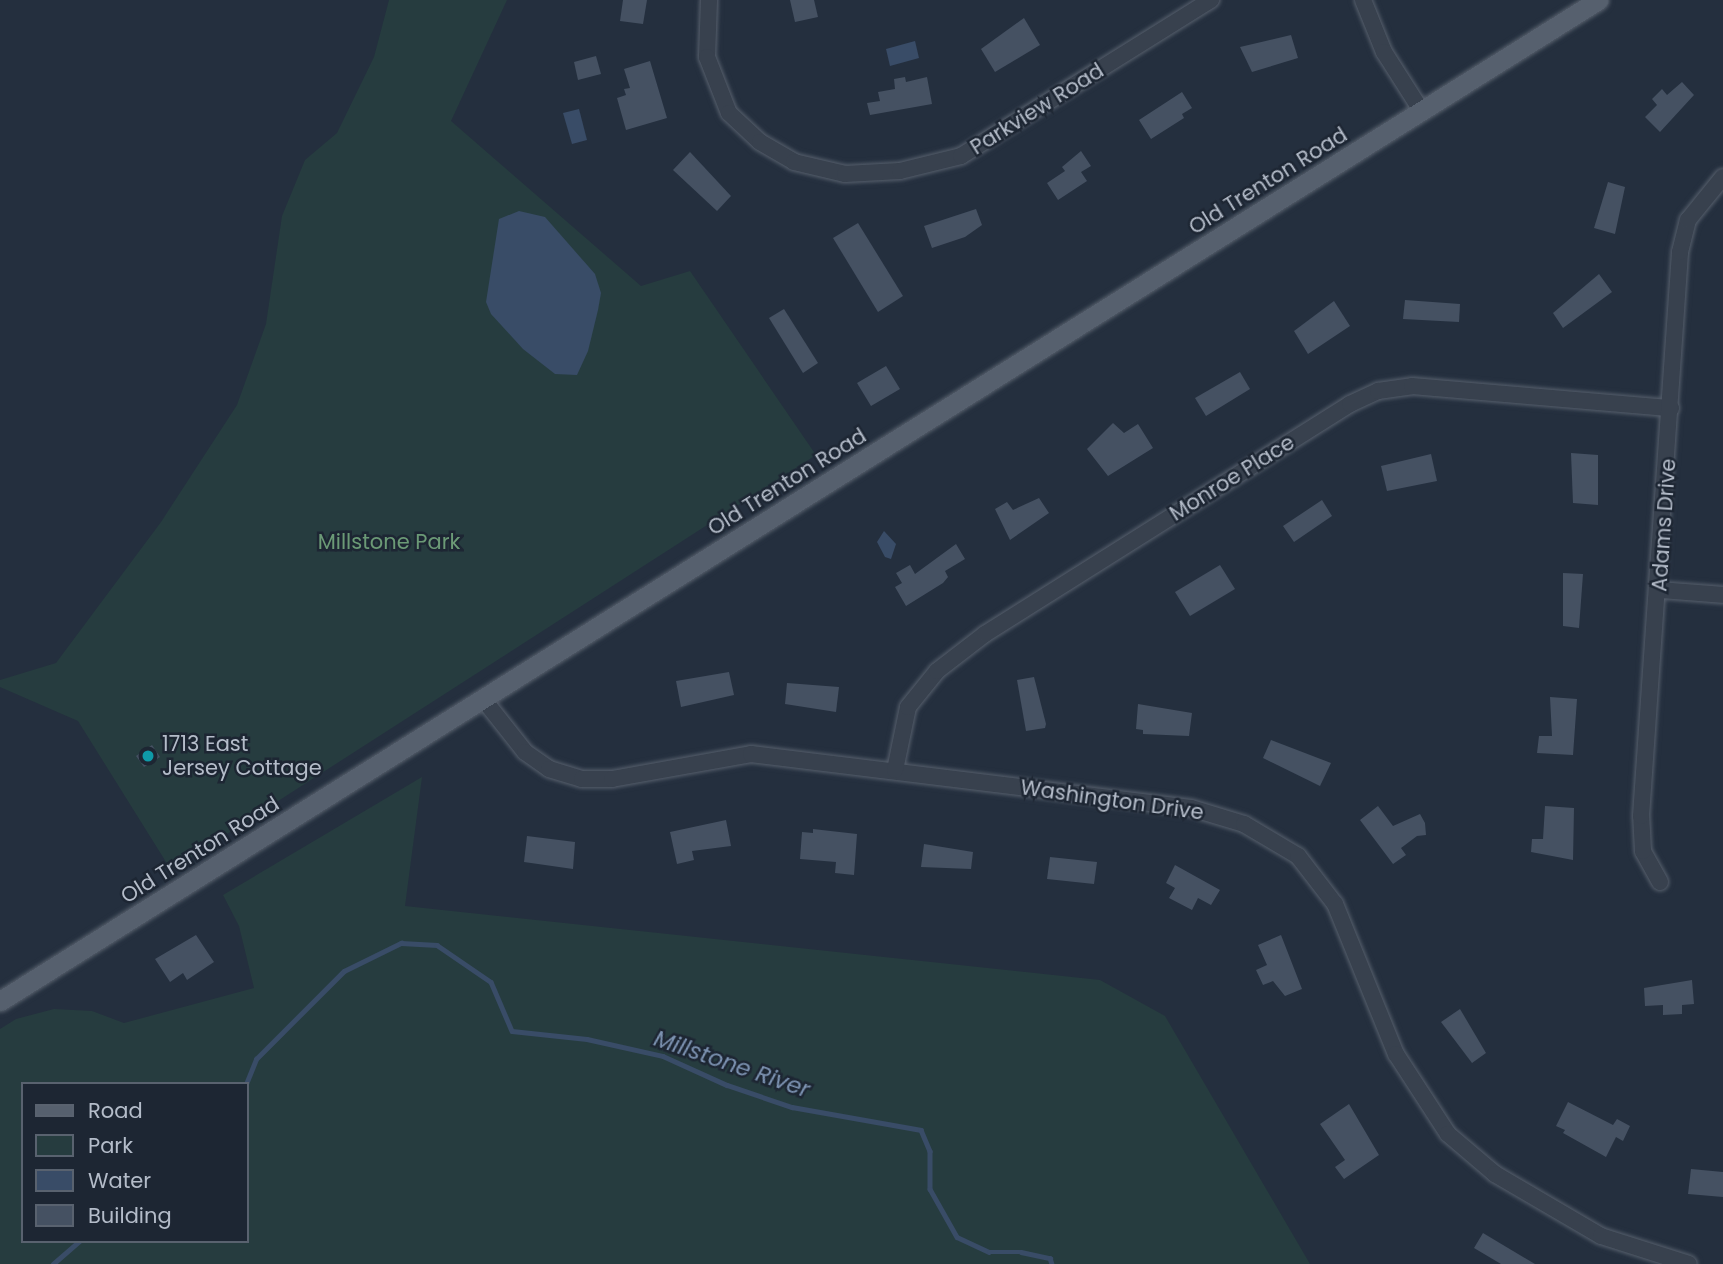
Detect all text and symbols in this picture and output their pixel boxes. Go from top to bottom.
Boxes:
street label: Parkview Road [966,58,1108,160]
street label: Old Trenton Road [1184,122,1352,240]
street label: Old Trenton Road [703,423,871,541]
street label: Monroe Place [1165,430,1299,526]
street label: Adams Drive [1647,458,1681,592]
park label: Millstone Park [318,529,460,555]
place label: 1713 East Jersey Cottage [162,731,322,781]
marker: 1713 East Jersey Cottage [140,748,156,764]
street label: Washington Drive [1019,775,1205,825]
street label: Old Trenton Road [116,791,284,909]
water label: Millstone River [650,1024,814,1104]
legend [21,1082,248,1243]
text: Road [88,1096,143,1125]
text: Park [88,1131,133,1160]
text: Water [88,1166,151,1195]
text: Building [88,1201,172,1230]

